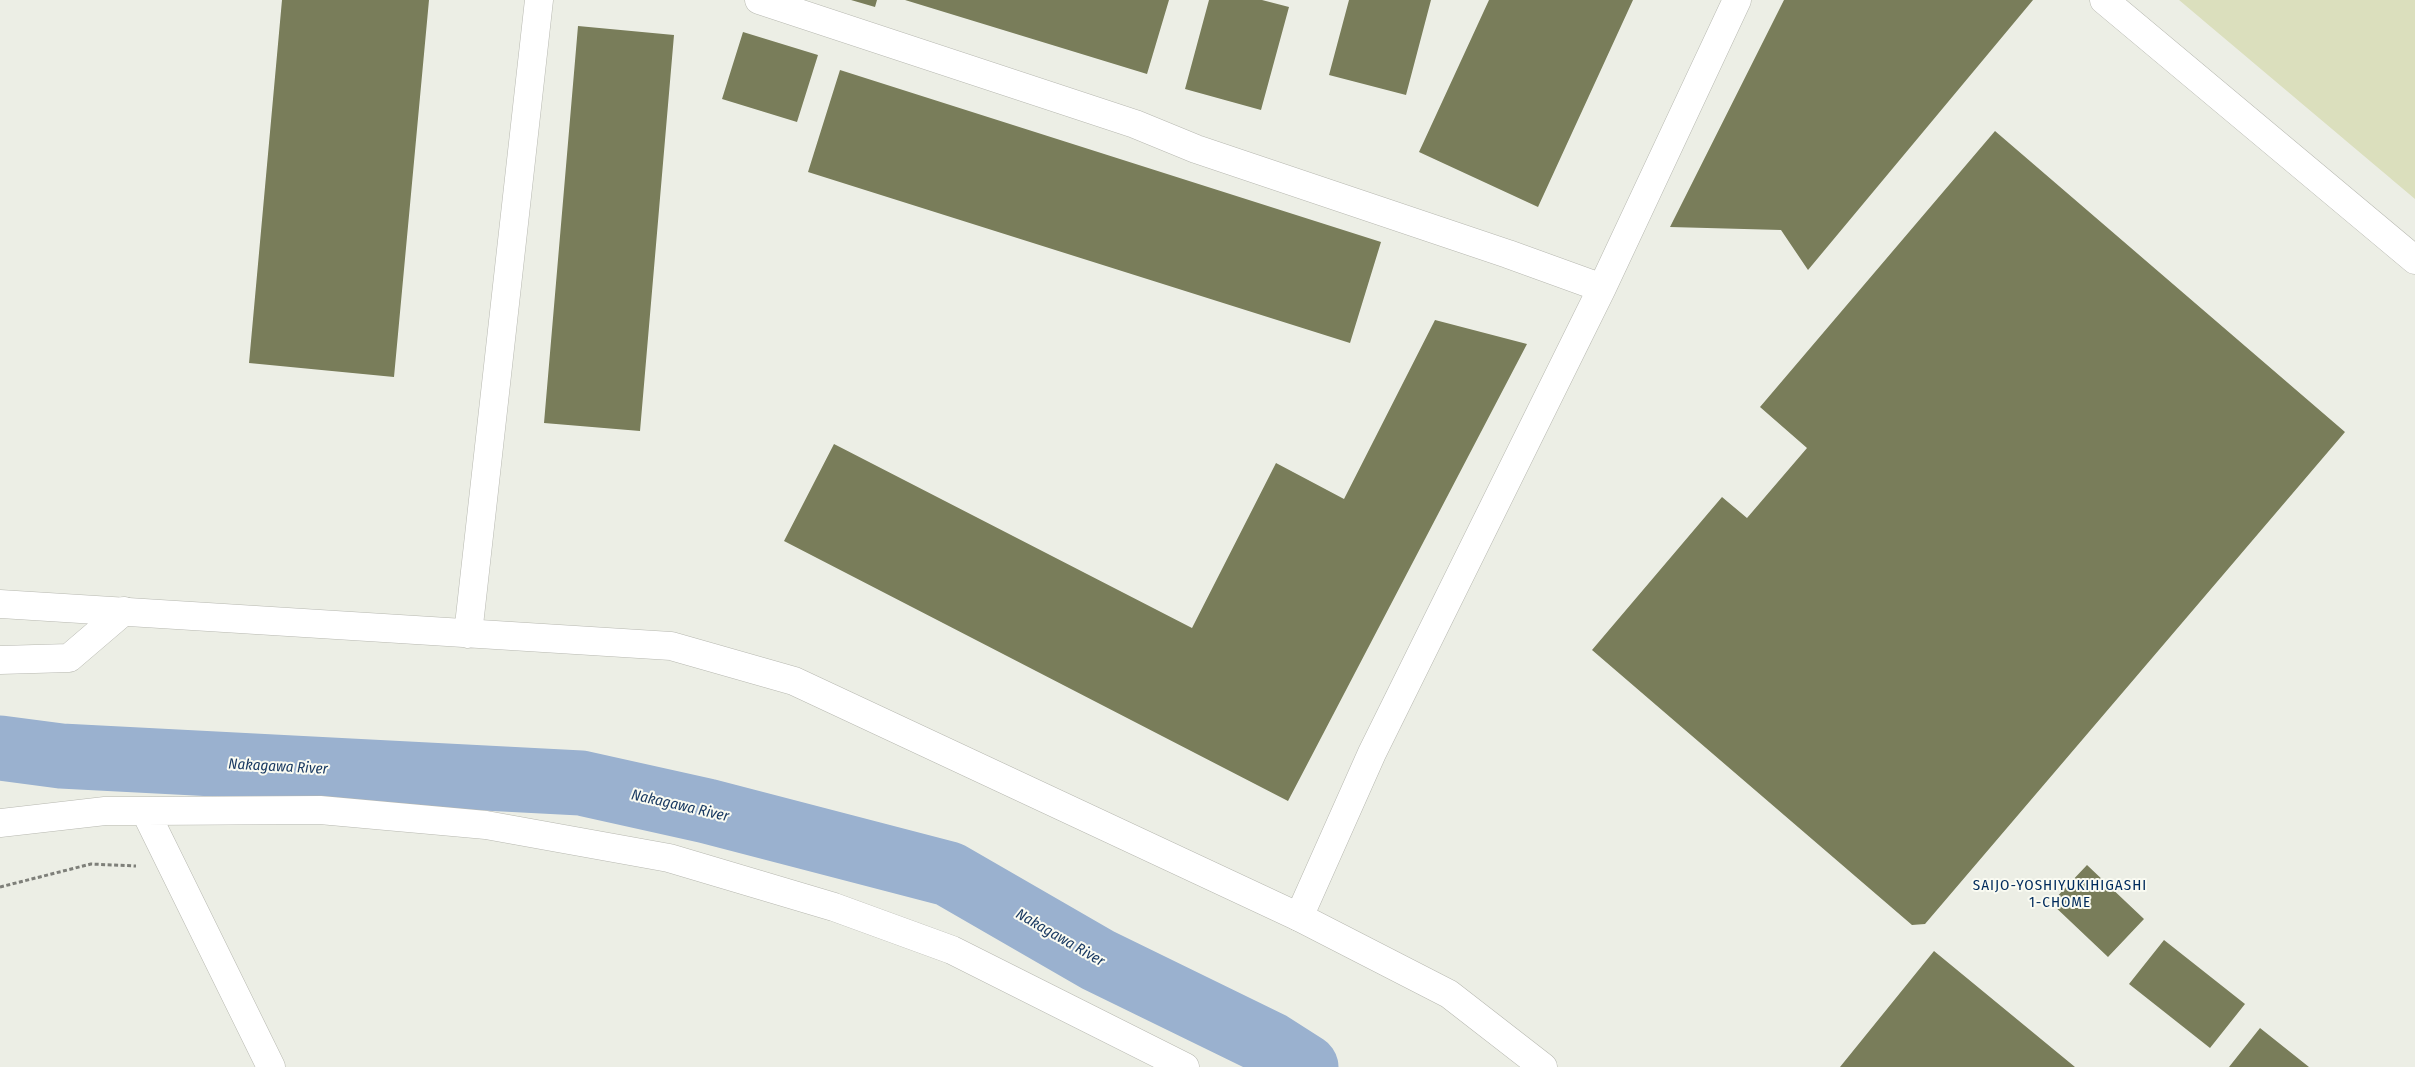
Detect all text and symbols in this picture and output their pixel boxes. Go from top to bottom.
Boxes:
water label: Nakagawa River [228,755,328,779]
water label: Nakagawa River [629,786,731,826]
district label: SAIJO-YOSHIYUKIHIGASHI 1-CHOME [1970,877,2150,912]
water label: Nakagawa River [1012,905,1108,971]

